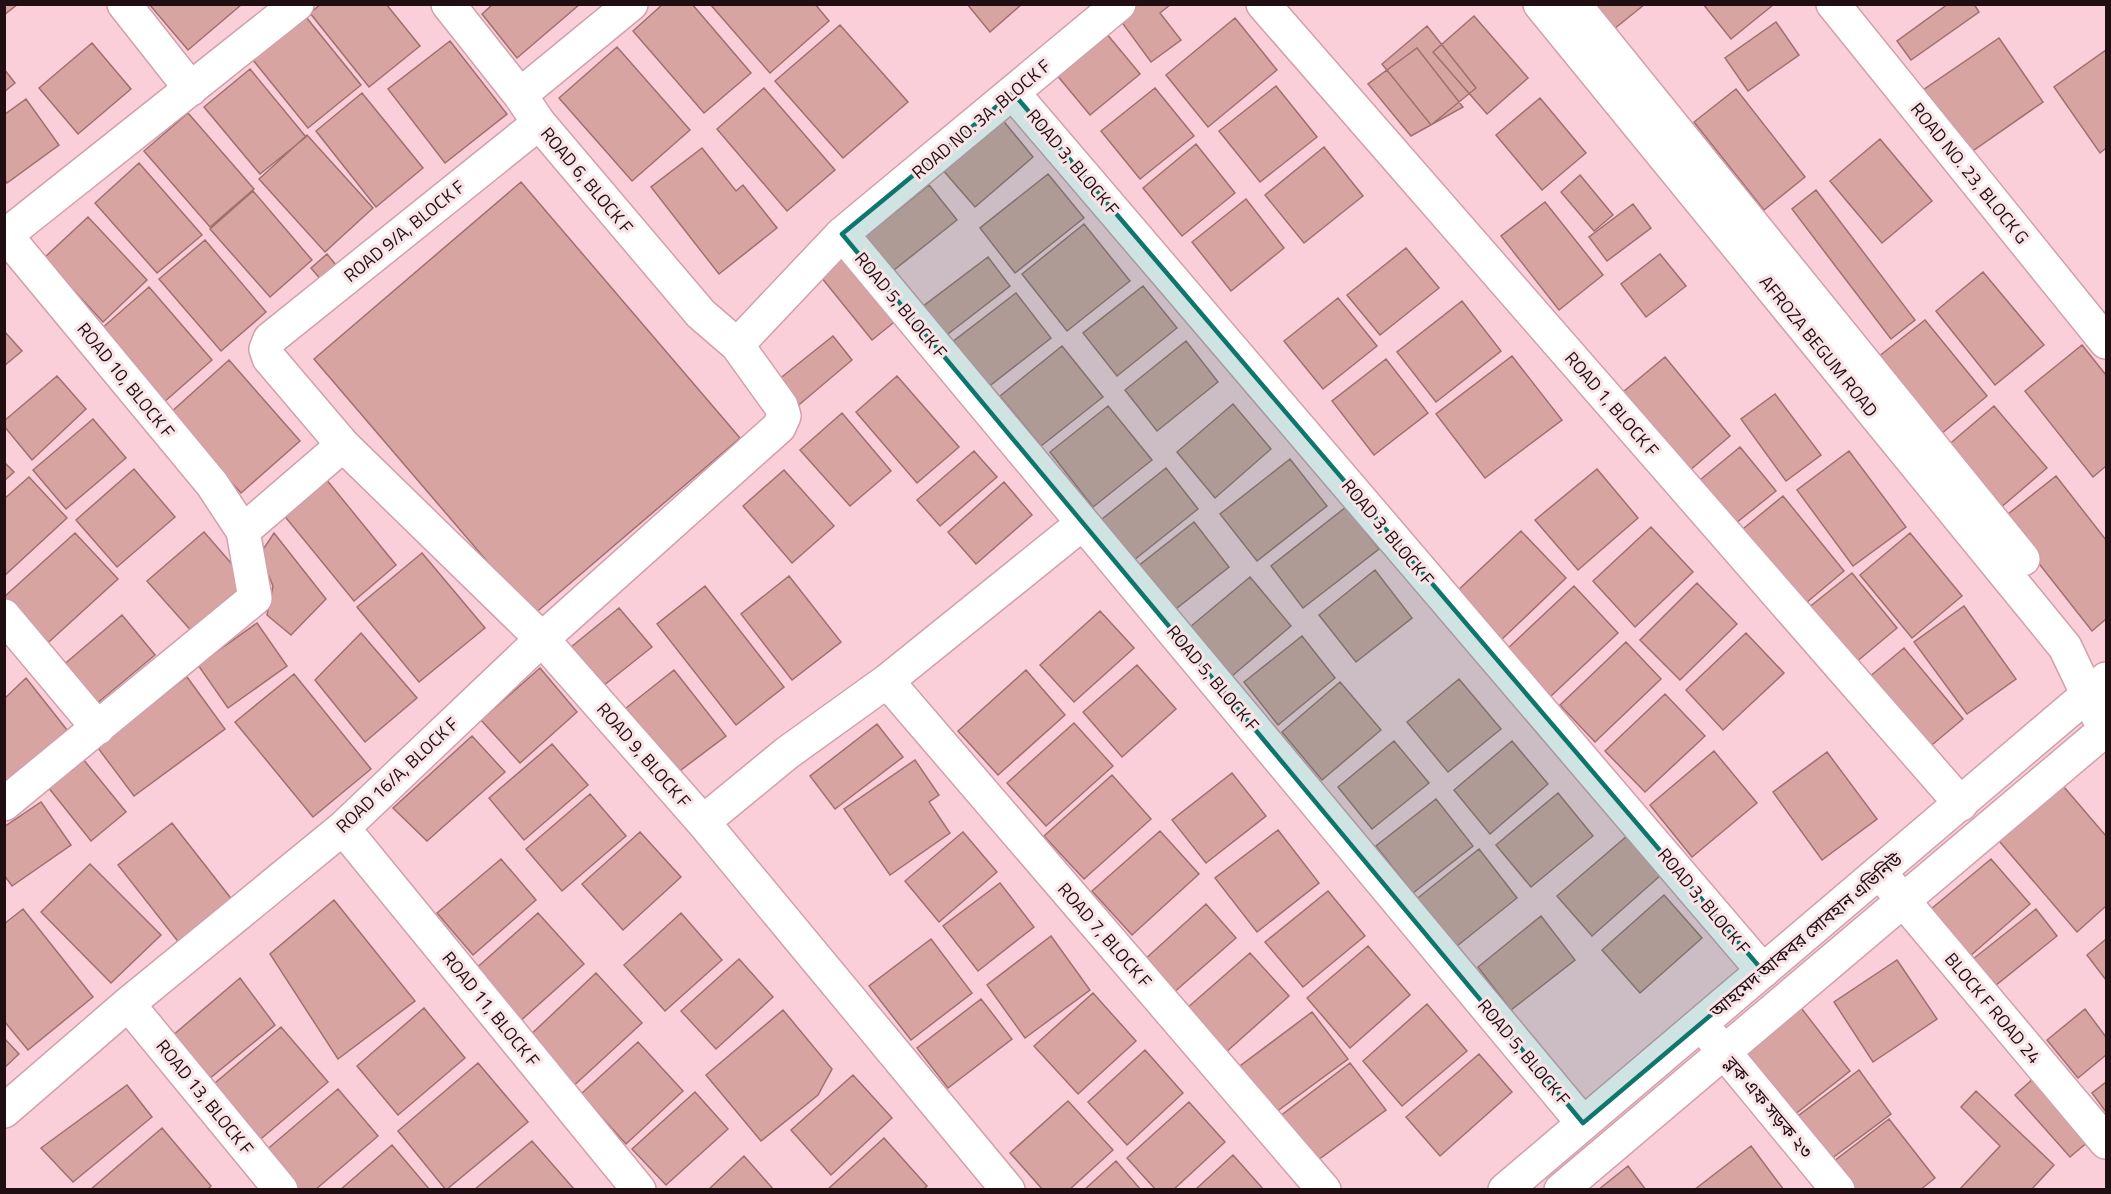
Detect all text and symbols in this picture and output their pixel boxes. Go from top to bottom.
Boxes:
street label: ROAD NO. 3A ,BLOCK F [906,53,1056,185]
street label: ROAD NO. 23, BLOCK G [1904,96,2036,250]
street label: ROAD 3, BLOCK F [1020,103,1126,221]
street label: ROAD 6, BLOCK F [534,121,640,239]
street label: ROAD 9/A, BLOCK F [338,174,470,288]
street label: ROAD 5, BLOCK F [848,246,954,364]
street label: AFROZA BEGUM ROAD [1753,269,1885,423]
street label: ROAD 10, BLOCK F [71,316,181,444]
street label: ROAD 1, BLOCK F [1559,345,1665,463]
street label: ROAD 3, BLOCK F [1335,473,1441,591]
street label: ROAD 5, BLOCK F [1160,619,1266,737]
street label: ROAD 9, BLOCK F [591,696,697,814]
street label: ROAD 16/A, BLOCK F [330,711,464,839]
street label: ROAD 3, BLOCK F [1651,842,1757,960]
street label: আহমেদ আকবর সোবহান এভিনিউ [1703,846,1908,1024]
street label: ROAD 7, BLOCK F [1052,876,1158,994]
street label: ROAD 11, BLOCK F [436,945,546,1073]
street label: BLOCK F ROAD 24 [1938,947,2048,1069]
street label: ROAD 5, BLOCK F [1471,993,1577,1111]
street label: ROAD 13, BLOCK F [150,1033,260,1161]
street label: ব্লক এফ সড়ক ২৩ [1718,1050,1820,1164]

